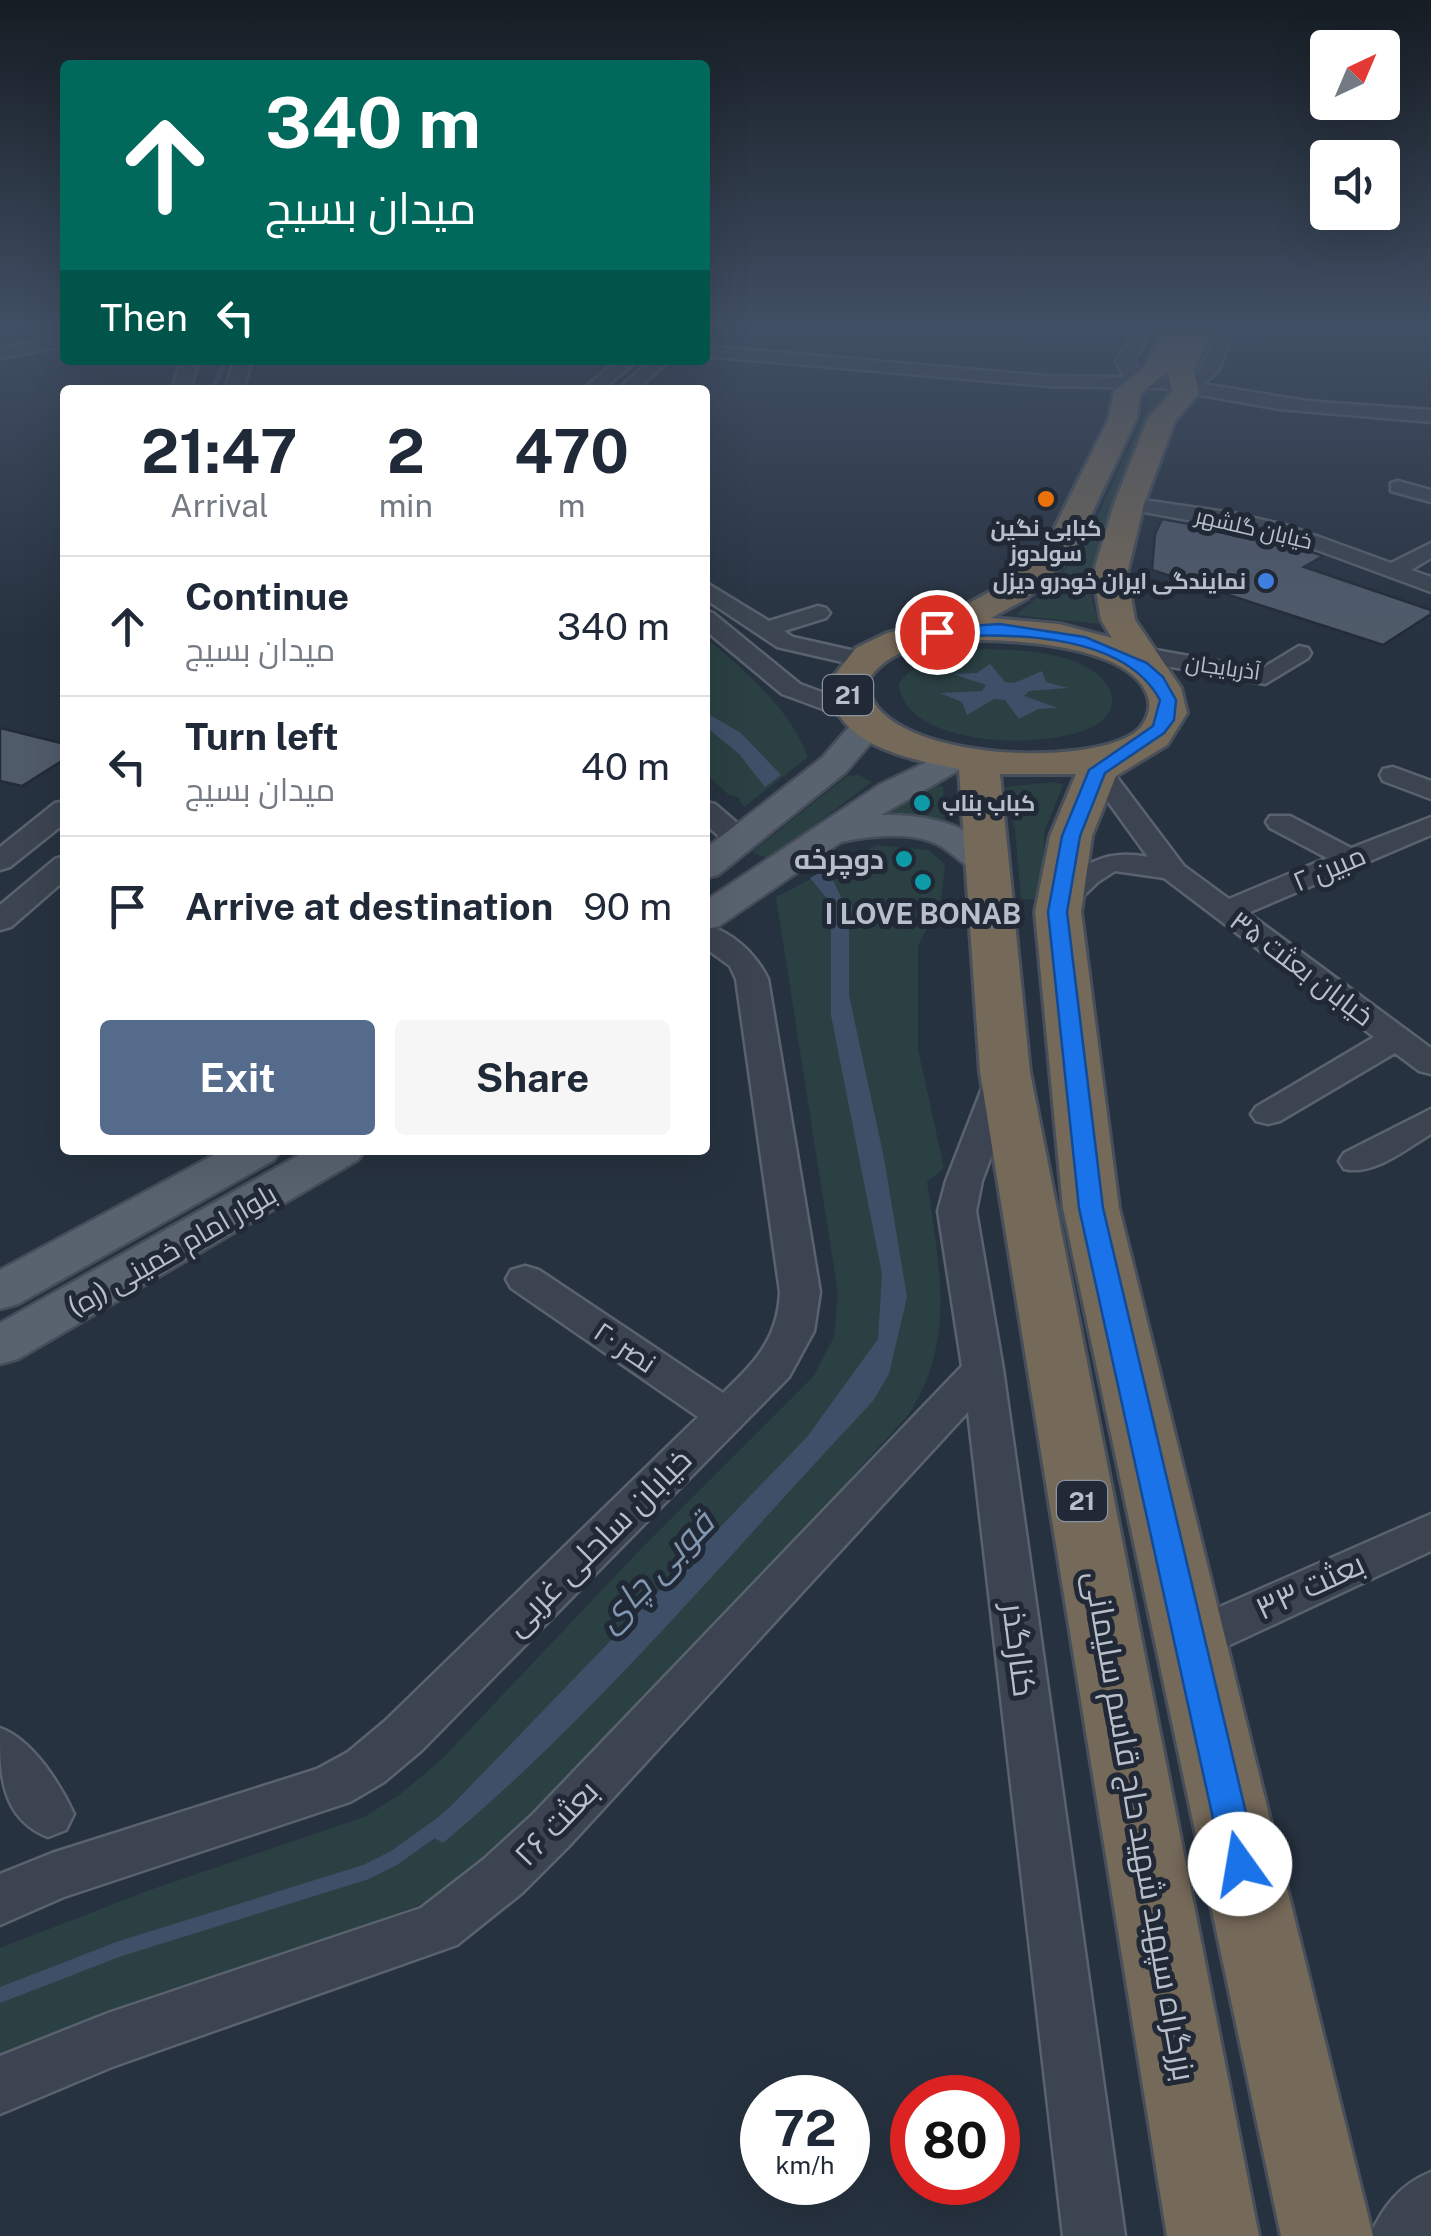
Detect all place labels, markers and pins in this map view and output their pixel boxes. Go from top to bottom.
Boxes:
marker: کبابی نگین سولدوز [1035,488,1057,510]
place label: کبابی نگین سولدوز [991,515,1101,567]
place label: نمایندگی ایران خودرو دیزل [993,568,1246,595]
marker: نمایندگی ایران خودرو دیزل [1255,570,1277,592]
pin [895,590,980,675]
place label: کباب بناب [942,790,1035,816]
marker: کباب بناب [911,792,933,814]
place label: دوچرخه [794,842,884,879]
marker: دوچرخه [893,848,915,870]
marker: I LOVE BONAB [912,871,934,893]
place label: I LOVE BONAB [825,897,1021,930]

